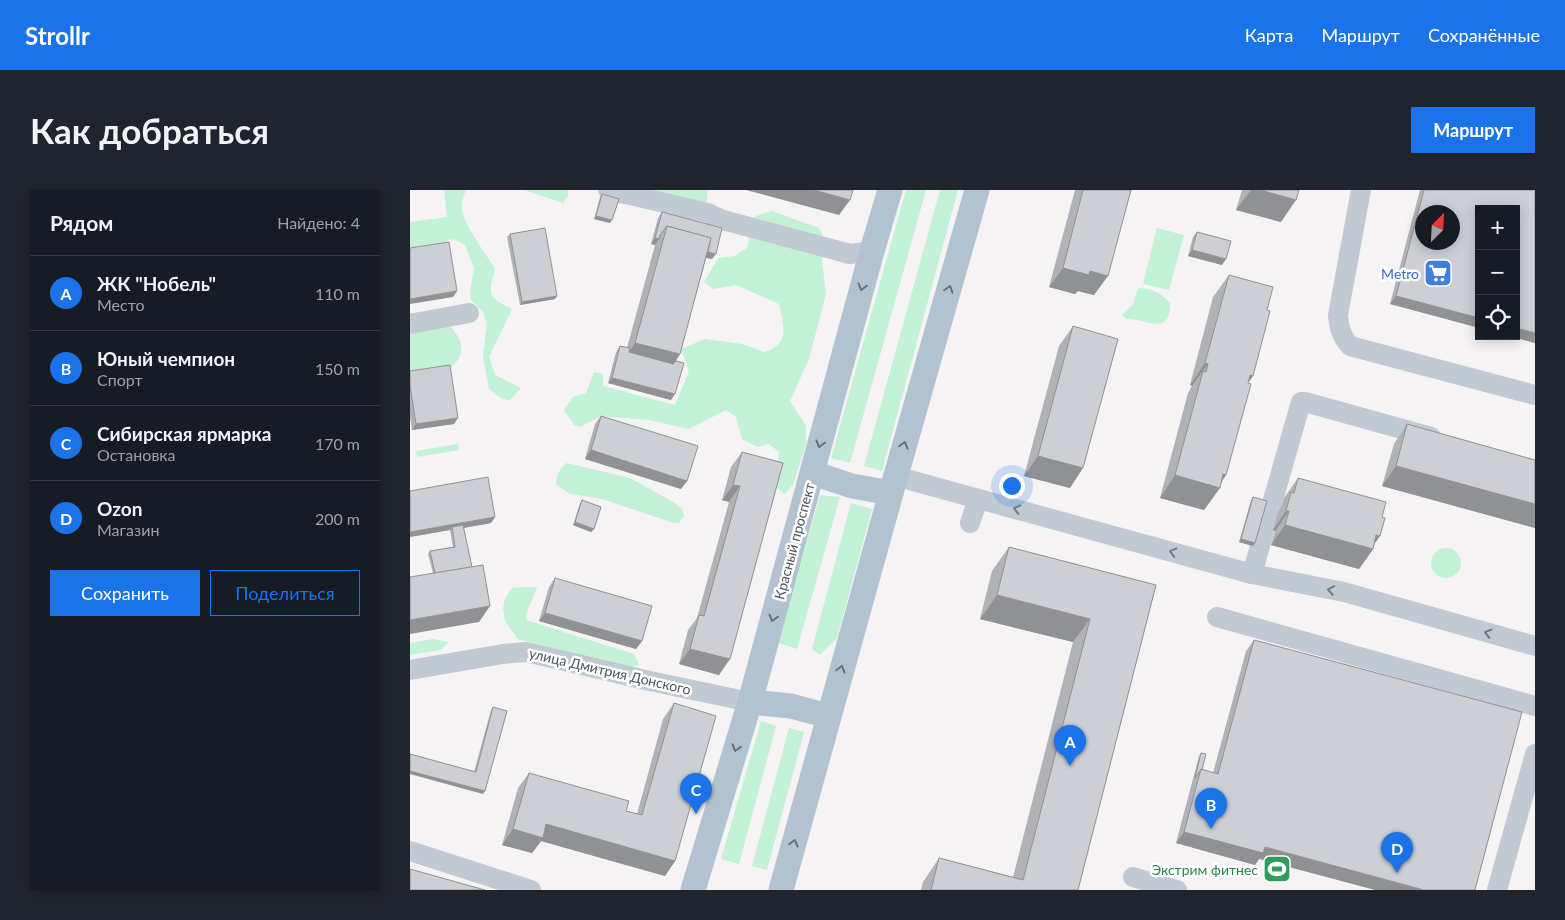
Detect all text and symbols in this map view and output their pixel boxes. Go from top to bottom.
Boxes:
text: Strollr [25,21,90,50]
text: Карта [1245,24,1293,46]
text: Маршрут [1321,24,1400,46]
text: Сохранённые [1428,24,1540,46]
button: Маршрут [1411,107,1535,153]
text: Как добраться [30,109,269,151]
north arrow [1415,205,1460,250]
map controls [1475,205,1520,340]
button: + [1475,205,1520,250]
text: Рядом [50,210,113,235]
text: Найдено: 4 [277,213,360,232]
button: − [1475,250,1520,295]
supermarket icon: Metro [1423,258,1453,288]
place label: Metro [1381,265,1419,282]
text: ЖК "Нобель" [97,272,216,295]
one-way arrow [857,283,868,292]
text: A [60,284,72,303]
text: 110 m [315,284,360,303]
one-way arrow [944,285,954,294]
text: Место [97,295,145,314]
button: locate [1475,295,1520,340]
text: Юный чемпион [97,347,235,370]
text: B [61,359,71,378]
text: 150 m [315,359,360,378]
text: Спорт [97,370,143,389]
text: Сибирская ярмарка [97,422,272,445]
text: C [61,434,71,453]
text: 170 m [315,434,360,453]
one-way arrow [816,440,826,448]
one-way arrow [899,442,909,450]
text: Остановка [97,445,176,464]
your location [999,473,1025,499]
street label: Красный проспект [770,481,818,601]
text: Ozon [97,497,142,520]
one-way arrow [1013,505,1021,515]
text: D [60,509,72,528]
text: 200 m [315,509,360,528]
text: Магазин [97,520,159,539]
one-way arrow [1170,548,1178,558]
button: Сохранить [50,570,200,616]
button: Поделиться [210,570,360,616]
one-way arrow [1327,585,1336,596]
one-way arrow [769,613,779,622]
one-way arrow [1484,628,1493,638]
street label: улица Дмитрия Донского [527,644,693,698]
one-way arrow [836,665,846,674]
pin: A [1054,725,1086,766]
one-way arrow [732,744,742,752]
pin: C [680,773,712,814]
pin: B [1195,788,1227,829]
pin: D [1381,832,1413,873]
one-way arrow [788,839,798,848]
sports icon: Экстрим фитнес [1262,854,1292,884]
place label: Экстрим фитнес [1152,861,1258,878]

